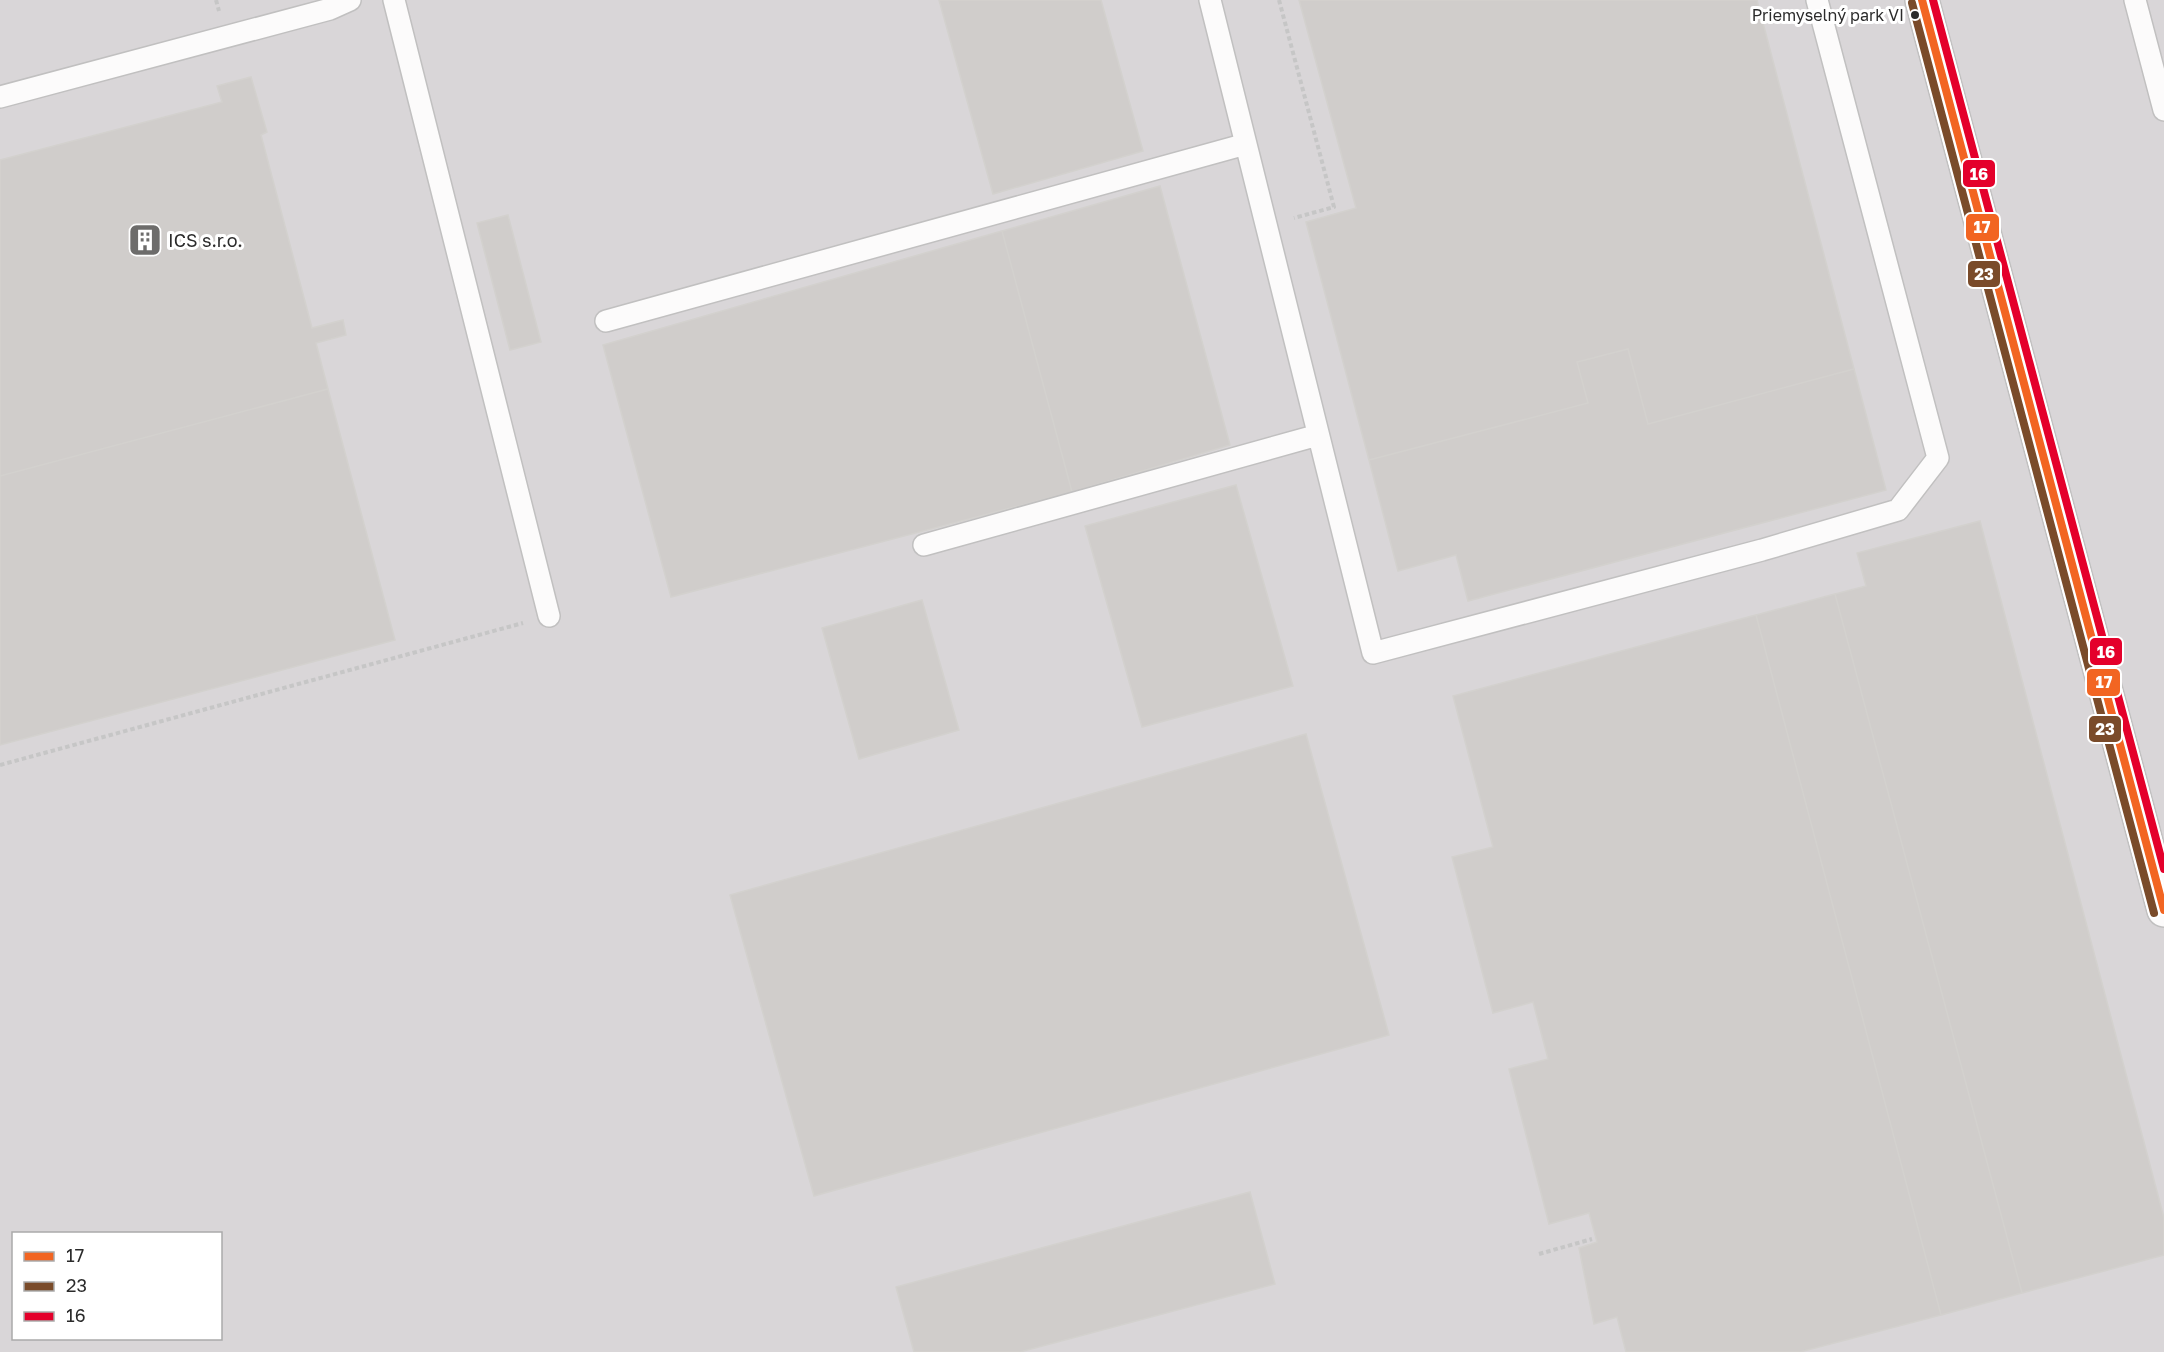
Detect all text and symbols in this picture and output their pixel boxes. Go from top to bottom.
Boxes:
place label: Priemyselný park VI [1752,5,1904,25]
marker: Priemyselný park VI [1909,9,1921,21]
line badge: 16 [1962,159,1996,188]
text: 16 [1970,164,1988,184]
line badge: 17 [1965,213,2000,242]
text: 17 [1974,217,1991,237]
building icon: ICS s.r.o. [127,222,163,258]
place label: ICS s.r.o. [168,229,243,251]
line badge: 23 [1967,260,2001,288]
text: 23 [1974,264,1994,284]
line badge: 16 [2089,637,2123,666]
text: 16 [2097,642,2115,662]
line badge: 17 [2086,668,2121,697]
text: 17 [2096,672,2113,692]
line badge: 23 [2088,715,2122,743]
text: 23 [2095,719,2115,739]
legend [12,1232,222,1340]
text: 17 [66,1244,84,1266]
text: 23 [66,1274,87,1296]
text: 16 [66,1304,86,1326]

